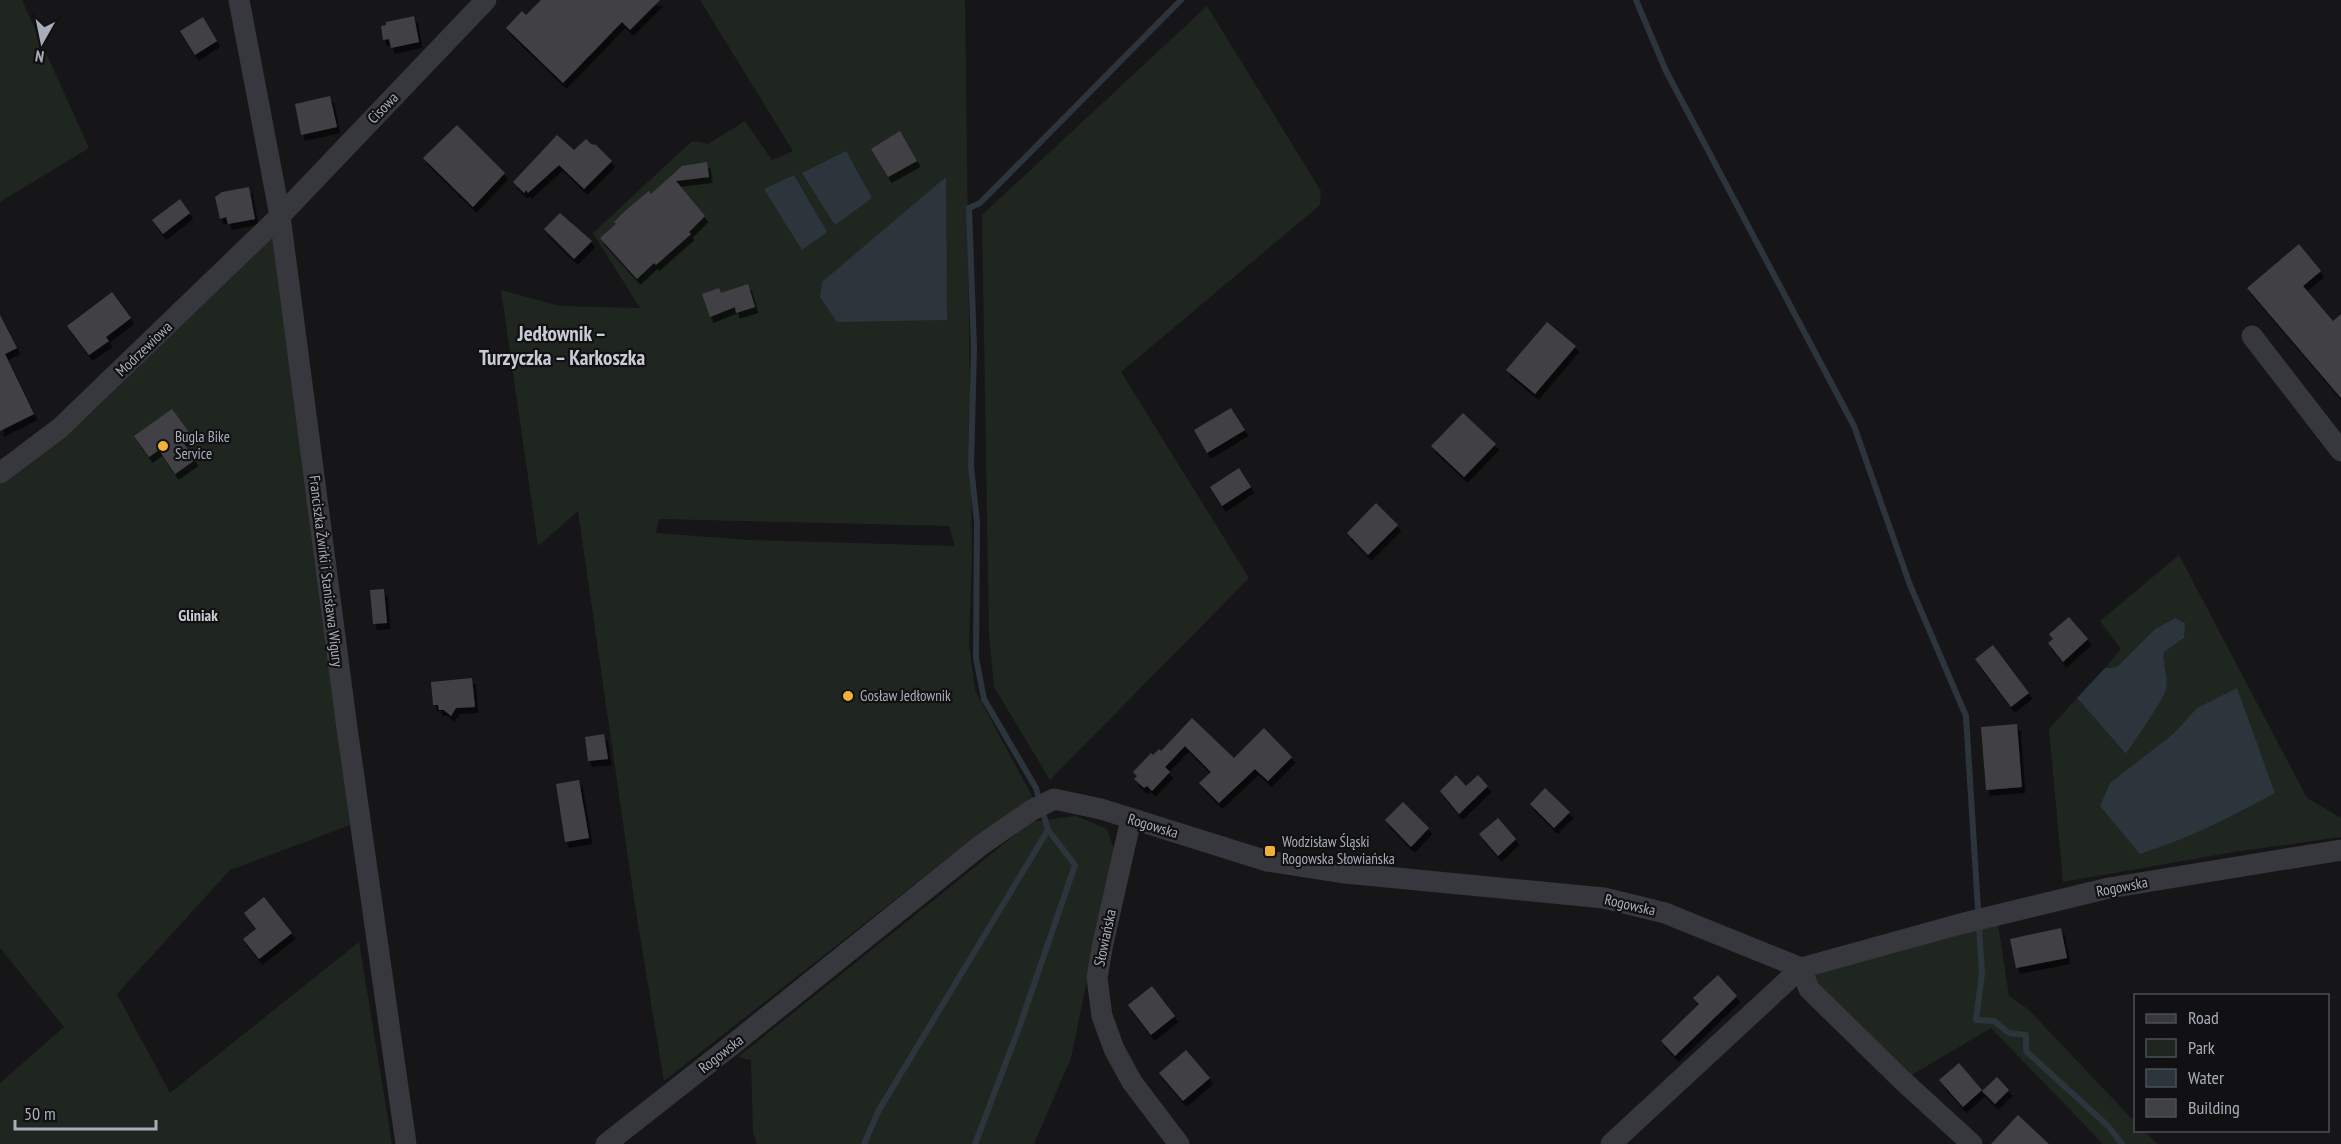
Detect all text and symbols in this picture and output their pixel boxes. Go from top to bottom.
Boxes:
north arrow [12,12,72,72]
text: N [34,46,45,67]
street label: Cisowa [363,88,402,127]
street label: Modrzewiowa [111,317,176,380]
district label: Jedłownik – Turzyczka – Karkoszka [479,320,645,371]
place label: Bugla Bike Service [175,427,230,463]
marker: Bugla Bike Service [156,439,170,453]
street label: Franciszka Żwirki i Stanisława Wigury [305,474,348,668]
district label: Gliniak [178,605,218,625]
place label: Gosław Jedłownik [860,686,951,705]
marker: Gosław Jedłownik [841,689,855,703]
street label: Rogowska [1126,809,1181,842]
place label: Wodzisław Śląski Rogowska Słowiańska [1282,832,1395,868]
marker: Wodzisław Śląski Rogowska Słowiańska [1263,844,1277,858]
street label: Rogowska [2095,872,2149,901]
street label: Rogowska [1603,889,1657,920]
street label: Słowiańska [1089,908,1120,968]
legend [2134,994,2329,1132]
text: Road [2188,1006,2219,1029]
street label: Rogowska [694,1030,747,1077]
text: Park [2188,1036,2215,1059]
text: Water [2188,1066,2224,1089]
scale bar [15,1093,156,1131]
text: Building [2188,1096,2240,1119]
text: 50 m [24,1102,56,1125]

